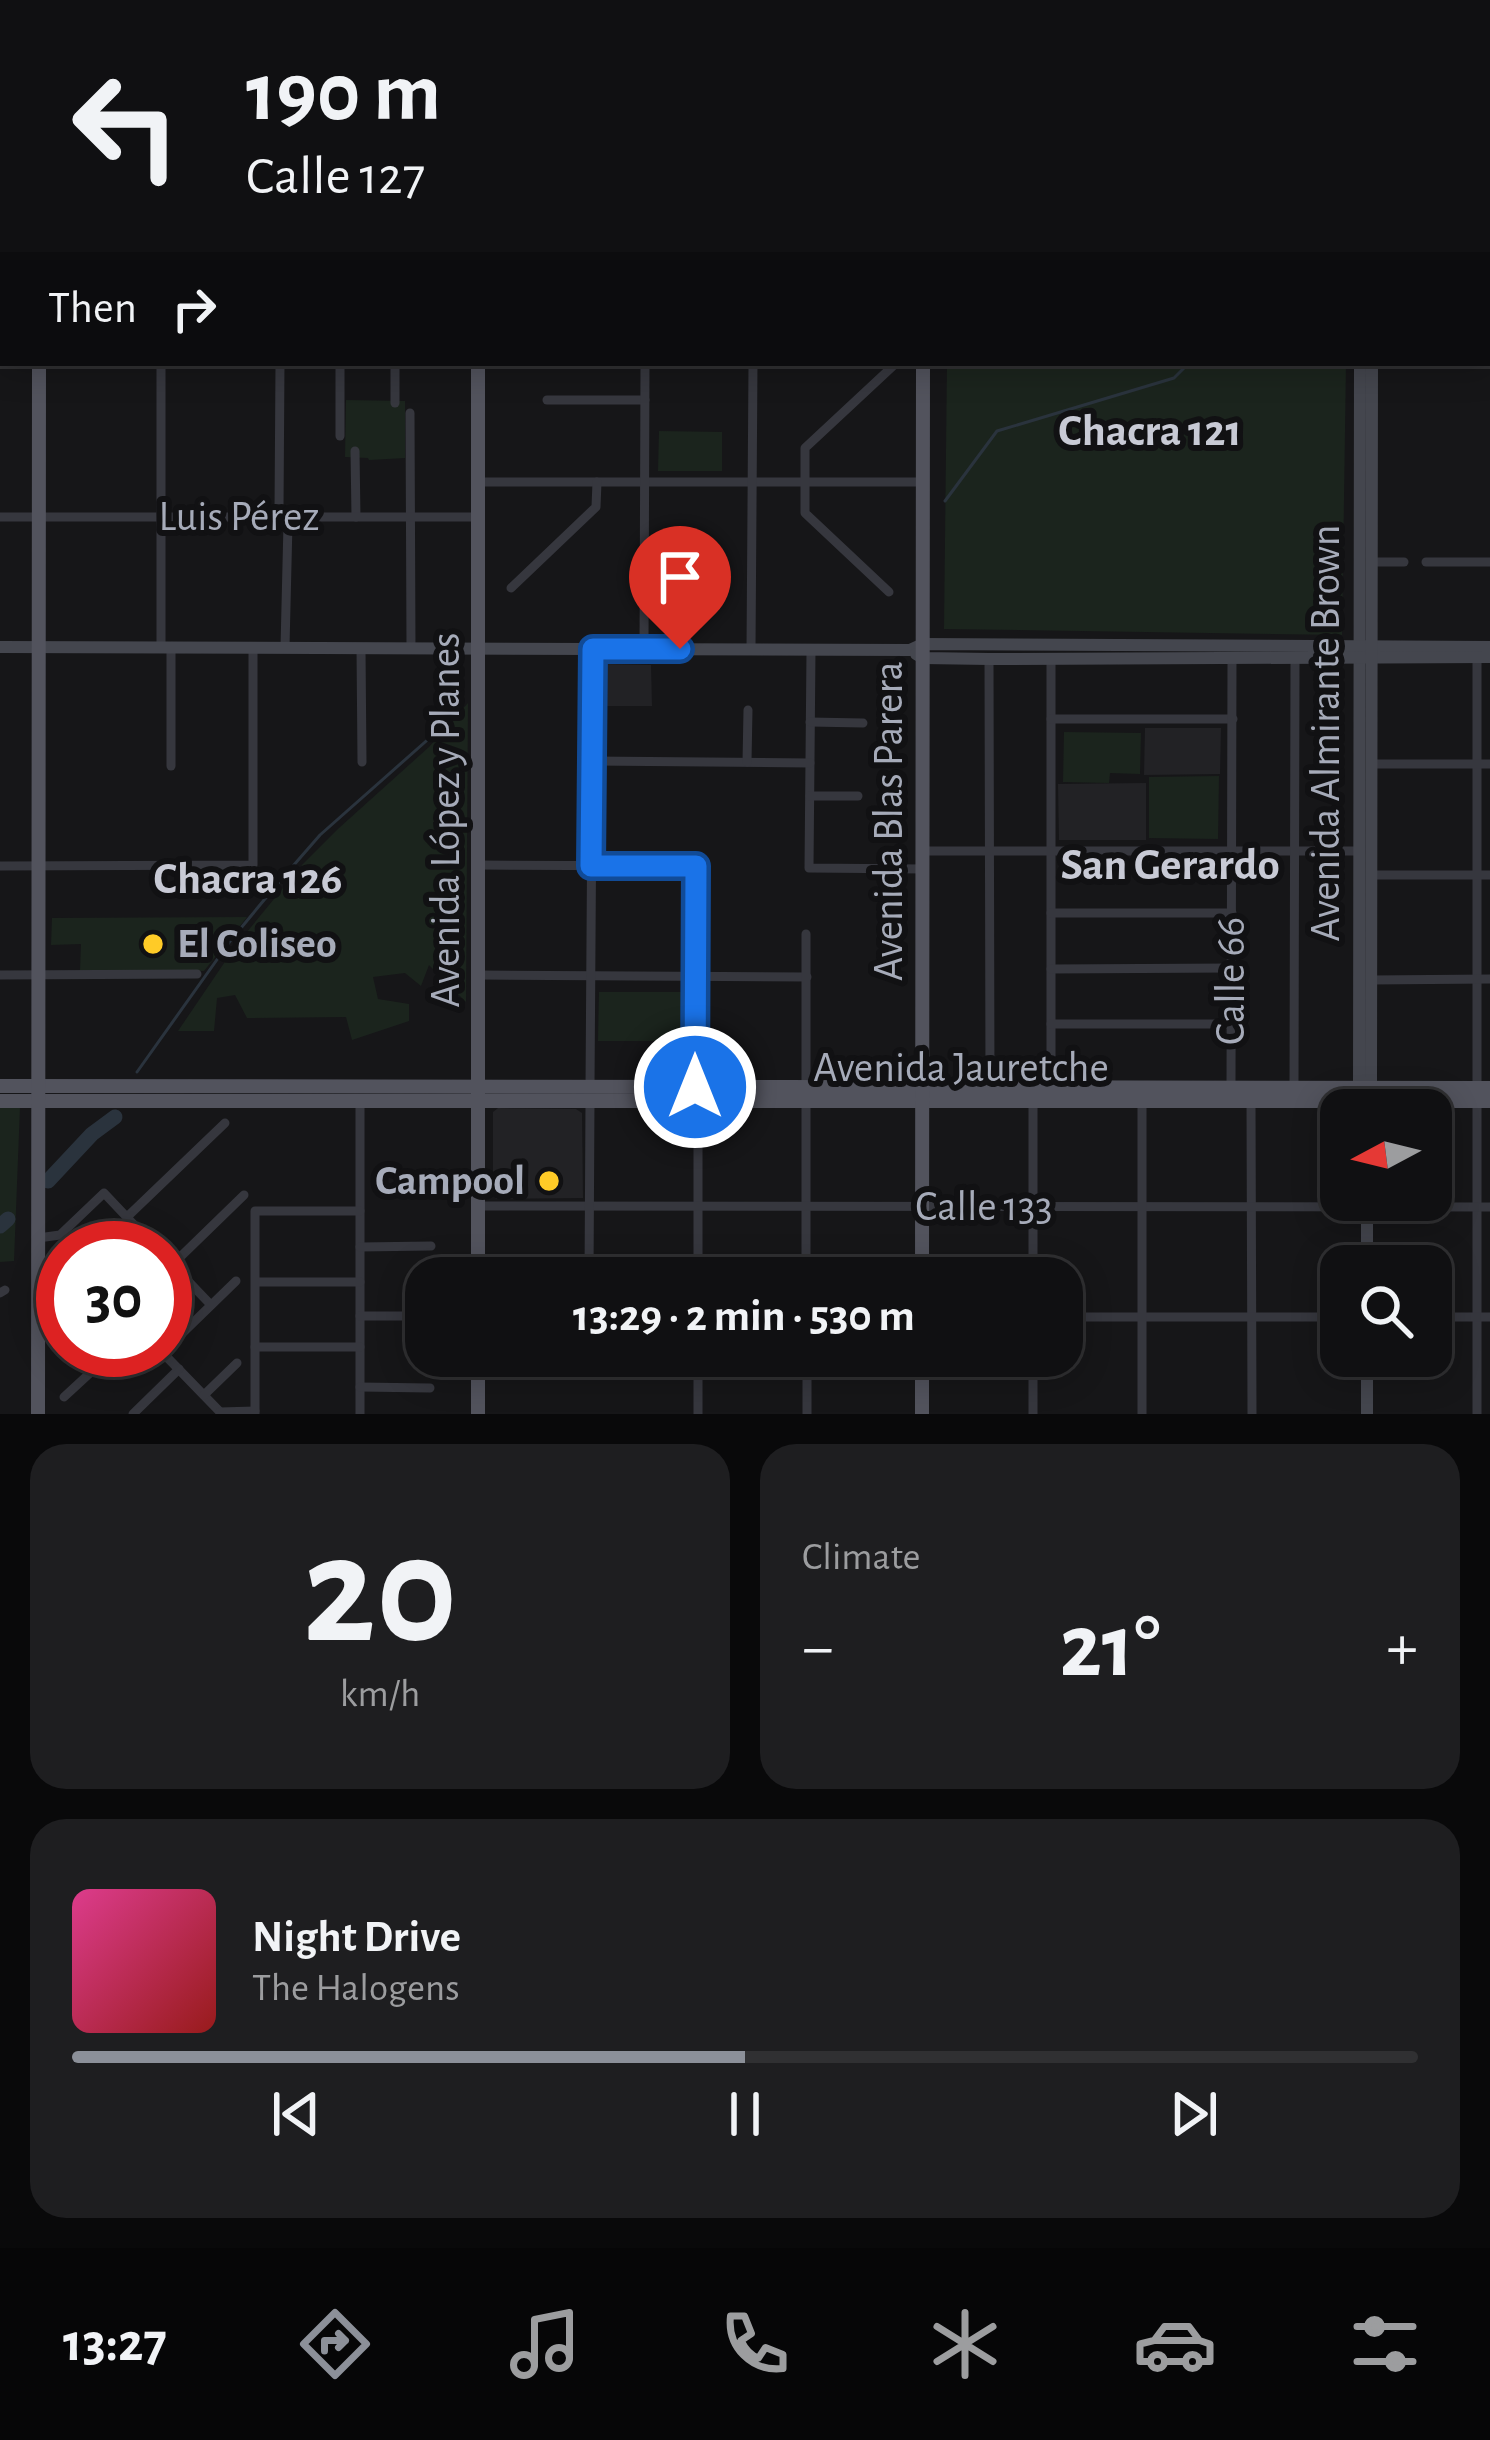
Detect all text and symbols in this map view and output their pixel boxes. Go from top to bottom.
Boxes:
icon: left [48,48,204,204]
text: 190 m [246,52,441,136]
text: Calle 127 [246,150,425,204]
icon: right [161,276,227,342]
text: Then [48,286,137,331]
district label: Chacra 121 [1058,409,1242,454]
street label: Luis Pérez [158,496,320,538]
street label: Avenida Almirante Brown [1305,525,1347,941]
pin [629,526,731,649]
icon: arrive [647,544,713,610]
street label: Avenida López y Planes [425,632,467,1008]
street label: Avenida Blas Parera [868,661,910,981]
district label: San Gerardo [1060,843,1280,888]
district label: Chacra 126 [154,857,342,902]
street label: Calle 66 [1210,917,1252,1045]
place label: El Coliseo [177,923,337,965]
marker: El Coliseo [140,931,166,957]
position arrow [632,1024,758,1150]
street label: Avenida Jauretche [813,1047,1109,1089]
north arrow [1320,1089,1452,1221]
map controls [1320,1089,1452,1377]
place label: Campool [375,1160,525,1202]
marker: Campool [536,1168,562,1194]
street label: Calle 133 [915,1186,1053,1228]
speed limit sign: 30 [36,1221,192,1377]
button: search [1320,1245,1452,1377]
text: 13:29 · 2 min · 530 m [573,1294,915,1339]
text: 20 [303,1515,457,1671]
text: Climate [802,1538,920,1577]
text: 21° [1059,1603,1161,1693]
text: − [802,1615,834,1681]
text: + [1386,1615,1418,1681]
text: km/h [340,1675,420,1714]
text: Night Drive [252,1915,461,1960]
text: The Halogens [252,1969,460,2008]
icon: previous [263,2081,329,2147]
icon: pause [712,2081,778,2147]
icon: next [1161,2081,1227,2147]
icon: directions [293,2302,377,2386]
icon: music [503,2302,587,2386]
icon: phone [713,2302,797,2386]
icon: climate [923,2302,1007,2386]
icon: car [1133,2302,1217,2386]
icon: filters [1343,2302,1427,2386]
text: 13:27 [63,2317,167,2371]

